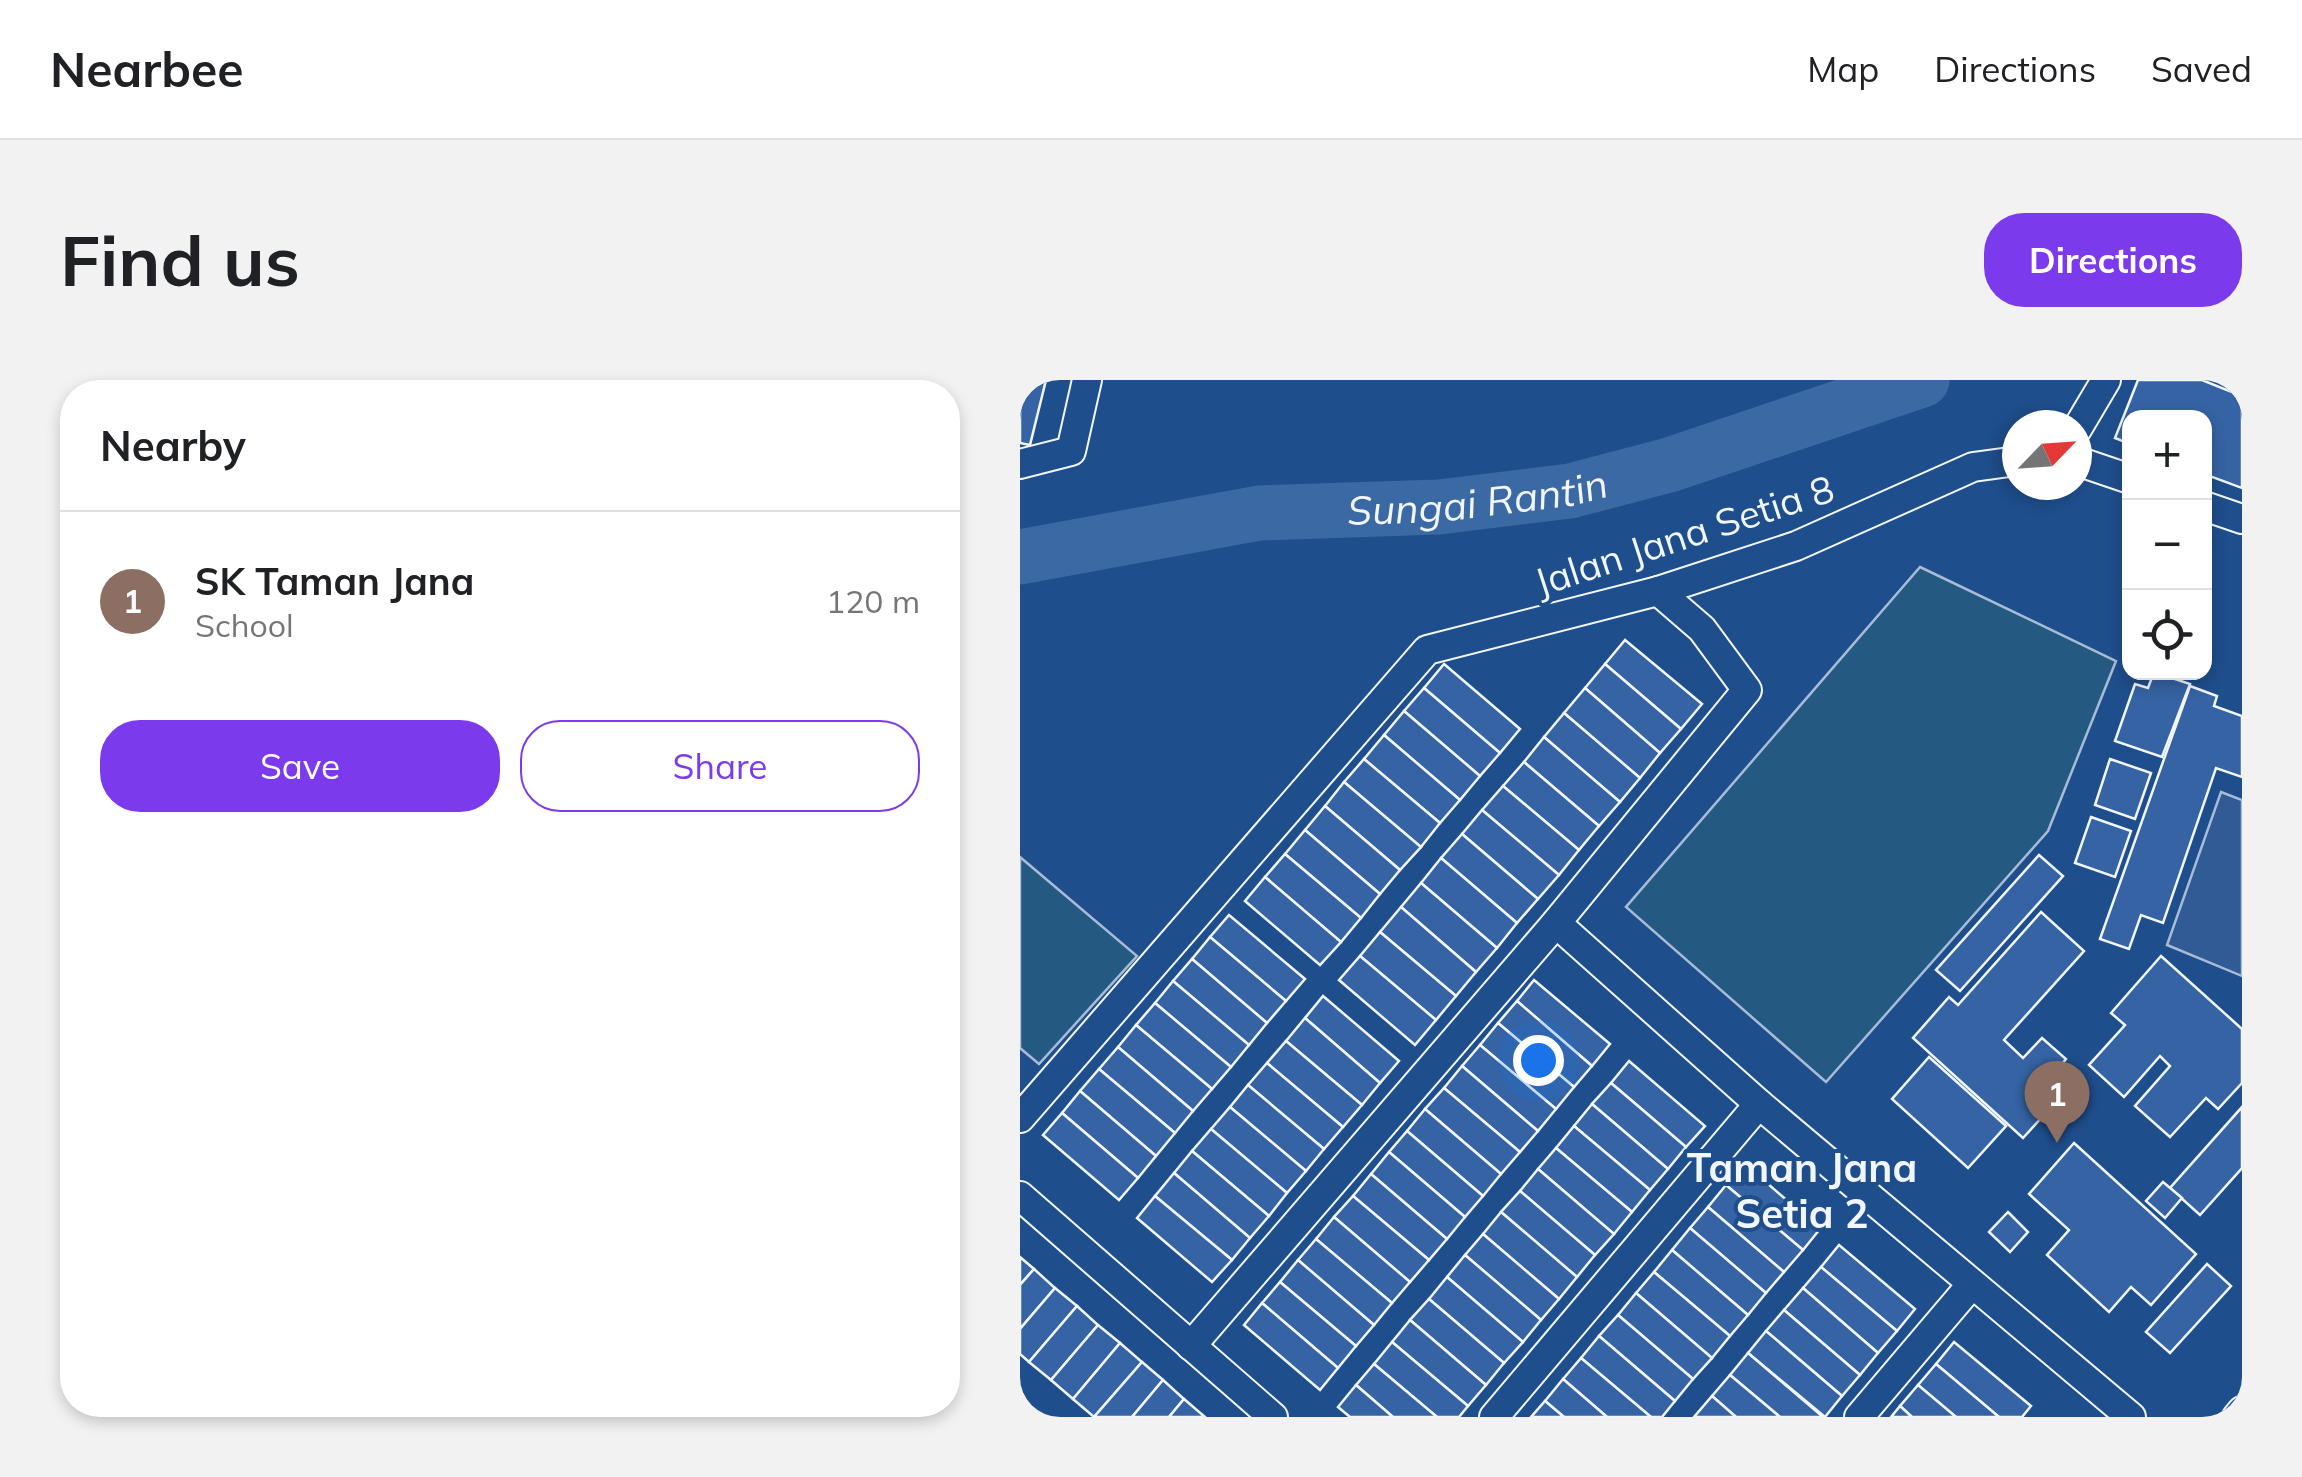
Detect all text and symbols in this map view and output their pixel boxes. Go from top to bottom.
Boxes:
text: Nearbee [50,39,244,99]
text: Map [1807,47,1879,91]
text: Directions [1934,47,2096,91]
text: Saved [2151,47,2252,91]
button: Directions [1984,213,2242,307]
text: Find us [60,216,300,304]
north arrow [2002,410,2092,500]
map controls [2122,410,2212,680]
button: + [2122,410,2212,500]
text: Nearby [100,419,246,472]
water label: Sungai Rantin [1346,457,1613,535]
street label: Jalan Jana Setia 8 [1528,464,1840,606]
button: − [2122,500,2212,590]
text: SK Taman Jana [195,557,474,605]
text: 1 [123,581,142,621]
text: 120 m [826,581,920,621]
button: locate [2122,590,2212,680]
text: School [195,605,294,645]
button: Save [100,720,500,812]
button: Share [520,720,920,812]
your location [1513,1035,1564,1086]
pin: 1 [2024,1060,2090,1143]
district label: Taman Jana Setia 2 [1687,1142,1917,1238]

